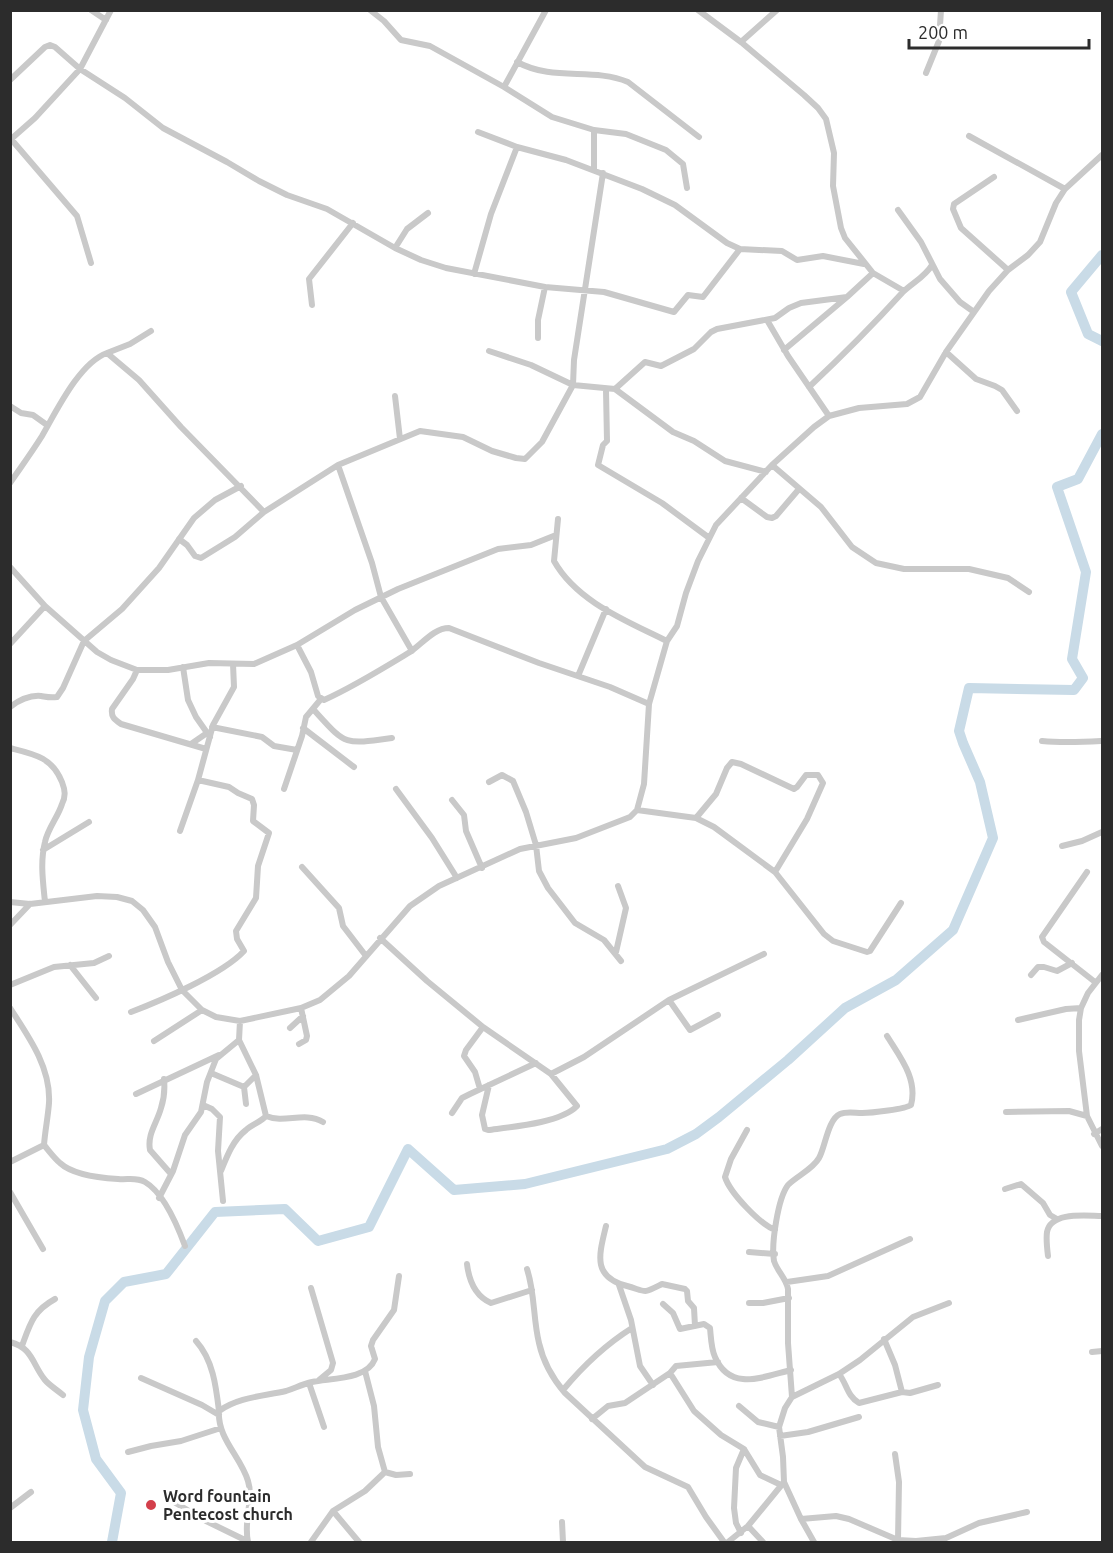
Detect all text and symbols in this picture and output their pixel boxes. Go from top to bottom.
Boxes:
scale bar [909,12,1089,50]
text: 200 m [918,22,968,42]
place label: Word fountain Pentecost church [163,1487,293,1523]
marker: Word fountain Pentecost church [144,1498,158,1512]

